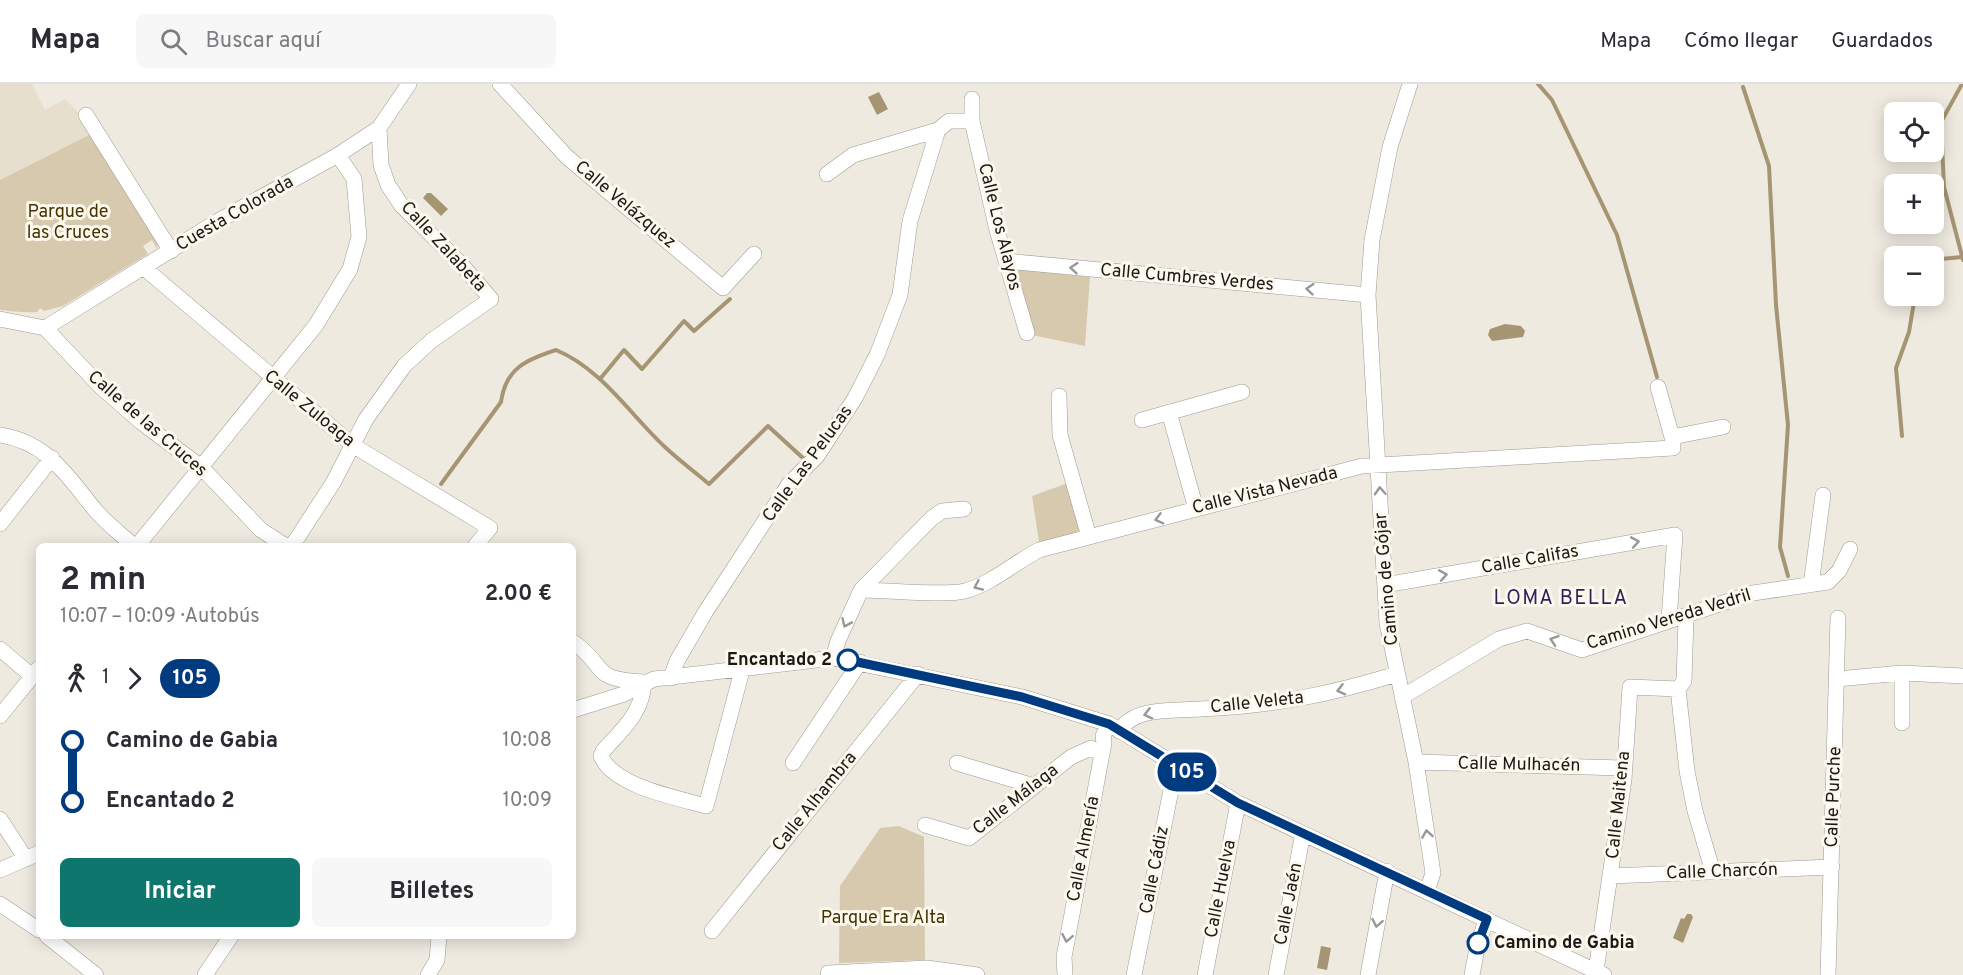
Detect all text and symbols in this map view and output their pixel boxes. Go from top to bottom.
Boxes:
search box [136,14,556,68]
text: Mapa [30,23,100,59]
icon: search [157,25,190,58]
text: Buscar aquí [205,28,321,55]
text: Mapa [1600,28,1651,55]
text: Cómo llegar [1684,28,1798,55]
text: Guardados [1831,28,1933,55]
map controls [1884,102,1944,306]
button: locate [1884,102,1944,162]
street label: Calle Velázquez [570,156,680,254]
street label: Calle Los Alayos [972,161,1026,293]
street label: Cuesta Colorada [172,171,298,257]
button: + [1884,174,1944,234]
street label: Calle Zalabeta [395,197,491,297]
park label: Parque de las Cruces [27,201,109,245]
button: − [1884,246,1944,306]
street label: Calle Cumbres Verdes [1099,259,1275,297]
one-way arrow [1069,261,1078,274]
one-way arrow [1305,283,1314,296]
street label: Calle Zuloaga [259,365,359,453]
street label: Calle de las Cruces [82,366,212,482]
street label: Calle Las Pelucas [758,401,858,527]
street label: Calle Vista Nevada [1190,462,1340,520]
one-way arrow [1374,486,1387,495]
one-way arrow [1154,511,1164,524]
street label: Camino de Gójar [1370,511,1404,647]
one-way arrow [1630,536,1639,548]
street label: Calle Califas [1479,540,1581,580]
text: 2 min [60,560,146,602]
one-way arrow [1437,569,1447,582]
one-way arrow [973,578,984,590]
text: 2.00 € [485,581,552,608]
street label: Camino Vereda Vedril [1584,584,1754,656]
district label: LOMA BELLA [1493,586,1629,612]
text: 10:07 – 10:09 · Autobús [60,604,260,630]
one-way arrow [841,617,853,628]
one-way arrow [1549,635,1560,648]
place label: Encantado 2 [727,649,832,672]
marker: Encantado 2 [837,649,859,671]
icon: walk [60,662,93,695]
icon: forward [118,662,151,695]
text: 1 [102,665,109,691]
text: 105 [172,665,208,692]
one-way arrow [1336,683,1346,696]
street label: Calle Veleta [1209,687,1305,719]
one-way arrow [1143,706,1153,719]
text: Camino de Gabia [106,728,278,755]
text: 10:08 [502,728,552,754]
street label: Calle Purche [1821,746,1847,848]
street label: Calle Alhambra [768,747,862,857]
street label: Calle Maitena [1602,750,1636,860]
line badge: 105 [1152,752,1222,792]
street label: Calle Mulhacén [1457,752,1581,778]
street label: Calle Málaga [968,759,1064,841]
text: 105 [1169,759,1205,786]
text: Encantado 2 [106,788,235,815]
text: 10:09 [502,788,552,814]
street label: Calle Almería [1062,794,1106,904]
street label: Calle Cádiz [1135,824,1175,916]
one-way arrow [1422,829,1434,839]
street label: Calle Huelva [1200,838,1242,940]
button: Iniciar [60,858,300,927]
button: Billetes [312,858,552,927]
street label: Calle Charcón [1666,859,1778,885]
street label: Calle Jaén [1270,861,1308,947]
park label: Parque Era Alta [821,907,945,930]
one-way arrow [1371,918,1384,928]
one-way arrow [1061,932,1074,942]
marker: Camino de Gabia [1467,932,1489,954]
place label: Camino de Gabia [1494,932,1635,955]

